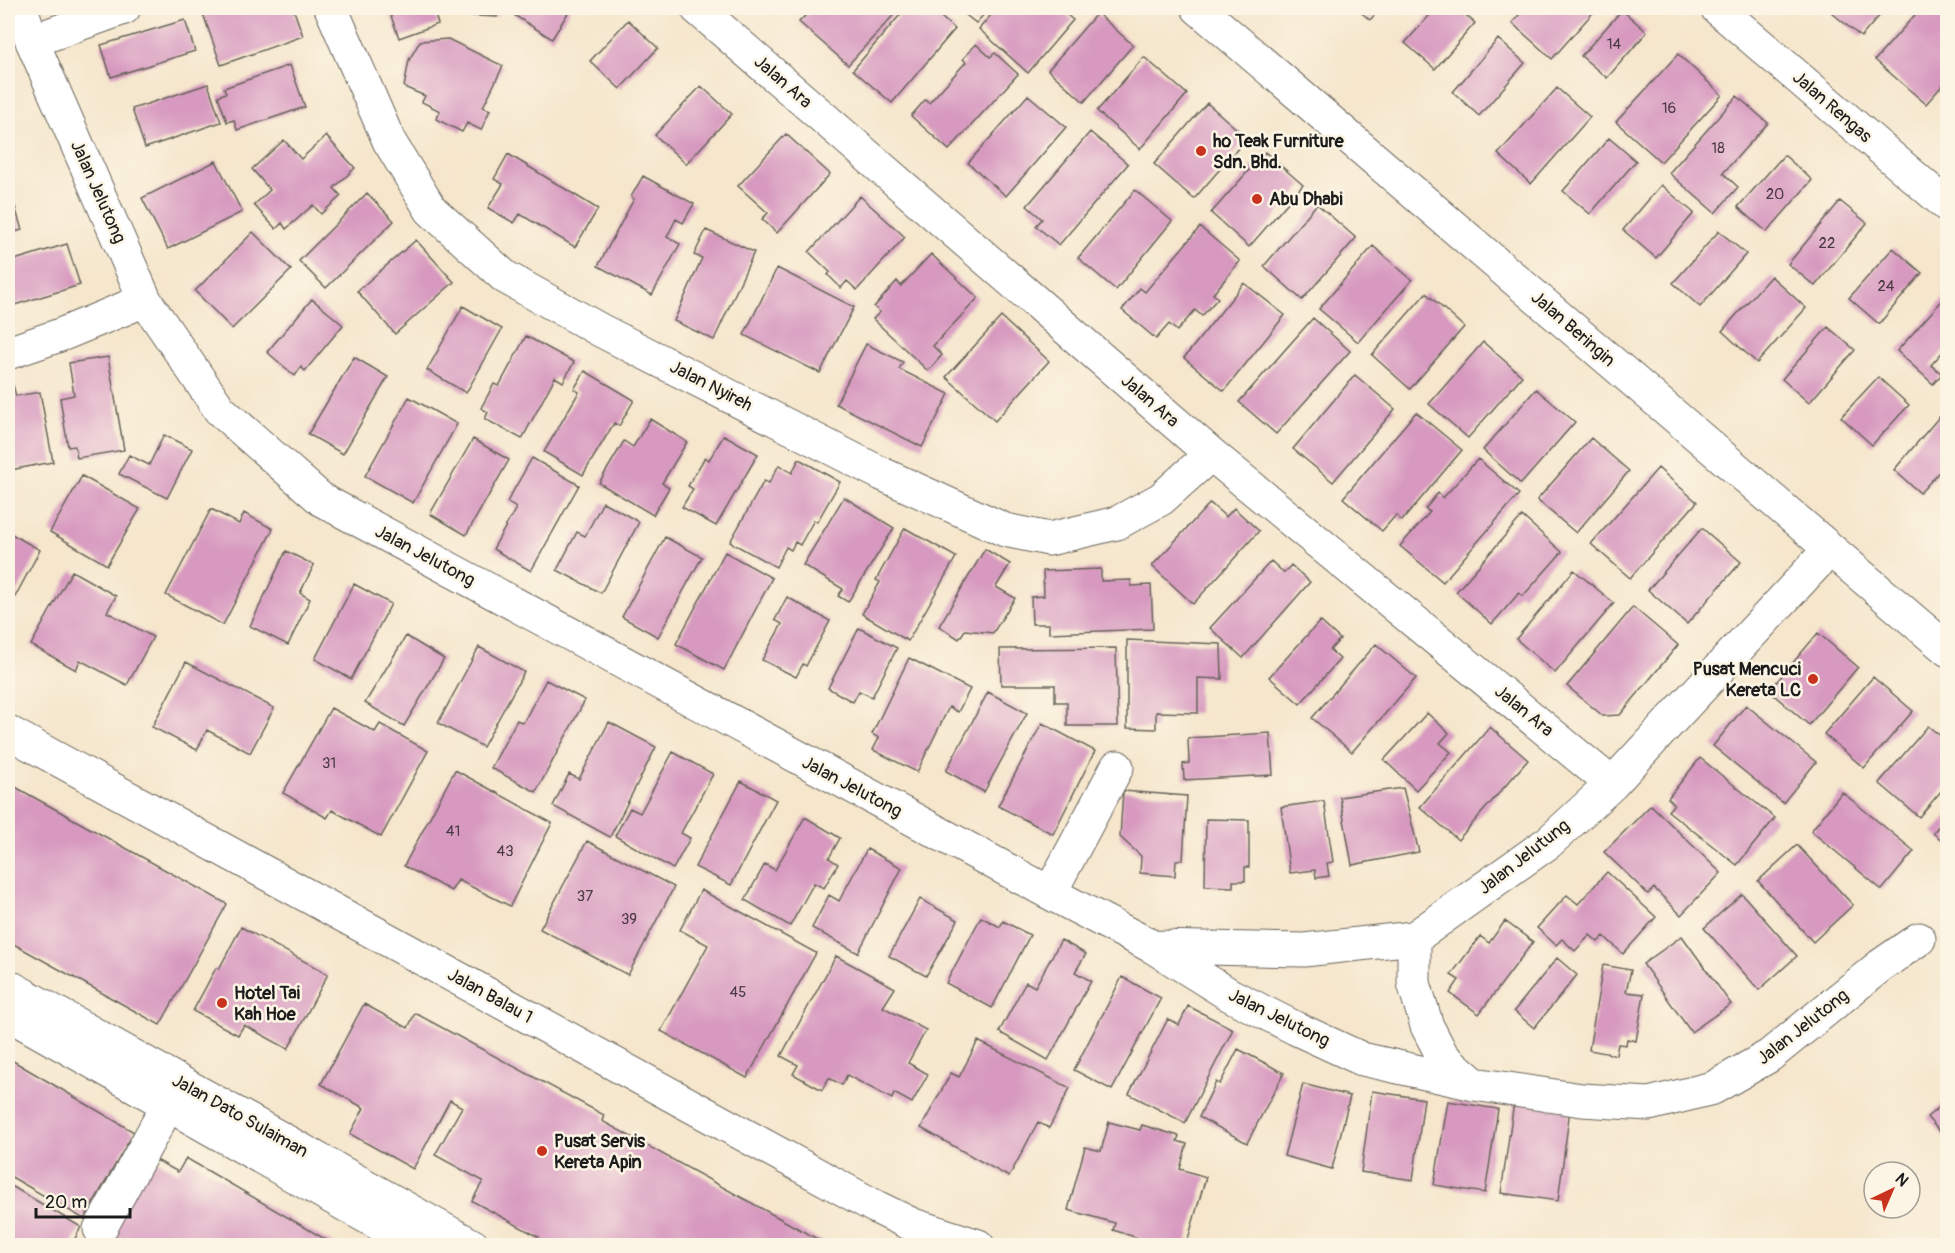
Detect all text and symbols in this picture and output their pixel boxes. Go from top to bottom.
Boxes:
house number: 14 [1607,35,1622,54]
street label: Jalan Ara [749,50,817,114]
street label: Jalan Rengas [1788,66,1876,148]
house number: 16 [1662,99,1676,118]
place label: ho Teak Furniture Sdn. Bhd. [1213,130,1345,174]
street label: Jalan Jelutong [65,137,131,247]
house number: 18 [1711,139,1725,158]
marker: ho Teak Furniture Sdn. Bhd. [1194,144,1208,158]
house number: 20 [1766,185,1784,204]
place label: Abu Dhabi [1269,188,1343,211]
marker: Abu Dhabi [1250,192,1264,206]
house number: 22 [1819,234,1835,253]
house number: 24 [1877,277,1895,296]
street label: Jalan Beringin [1526,286,1620,372]
street label: Jalan Nyireh [666,355,756,417]
street label: Jalan Ara [1116,369,1184,433]
street label: Jalan Jelutong [371,520,479,592]
place label: Pusat Mencuci Kereta LC [1693,658,1801,702]
marker: Pusat Mencuci Kereta LC [1806,672,1820,686]
street label: Jalan Ara [1490,680,1558,742]
street label: Jalan Jelutong [798,751,906,823]
house number: 31 [322,754,336,773]
street label: Jalan Jelutung [1474,814,1574,900]
house number: 41 [446,822,460,841]
house number: 43 [496,842,514,861]
house number: 37 [577,887,593,906]
house number: 39 [621,910,637,929]
street label: Jalan Balau 1 [443,963,537,1029]
place label: Hotel Tai Kah Hoe [234,982,300,1026]
house number: 45 [730,983,746,1002]
street label: Jalan Jelutong [1225,984,1333,1052]
street label: Jalan Jelutong [1753,984,1853,1070]
marker: Hotel Tai Kah Hoe [215,996,229,1010]
street label: Jalan Dato Sulaiman [168,1069,312,1163]
place label: Pusat Servis Kereta Apin [554,1130,646,1174]
marker: Pusat Servis Kereta Apin [535,1144,549,1158]
north arrow [1862,1160,1922,1220]
text: N [1891,1169,1913,1191]
scale bar [36,1181,130,1219]
text: 20 m [45,1191,87,1214]

